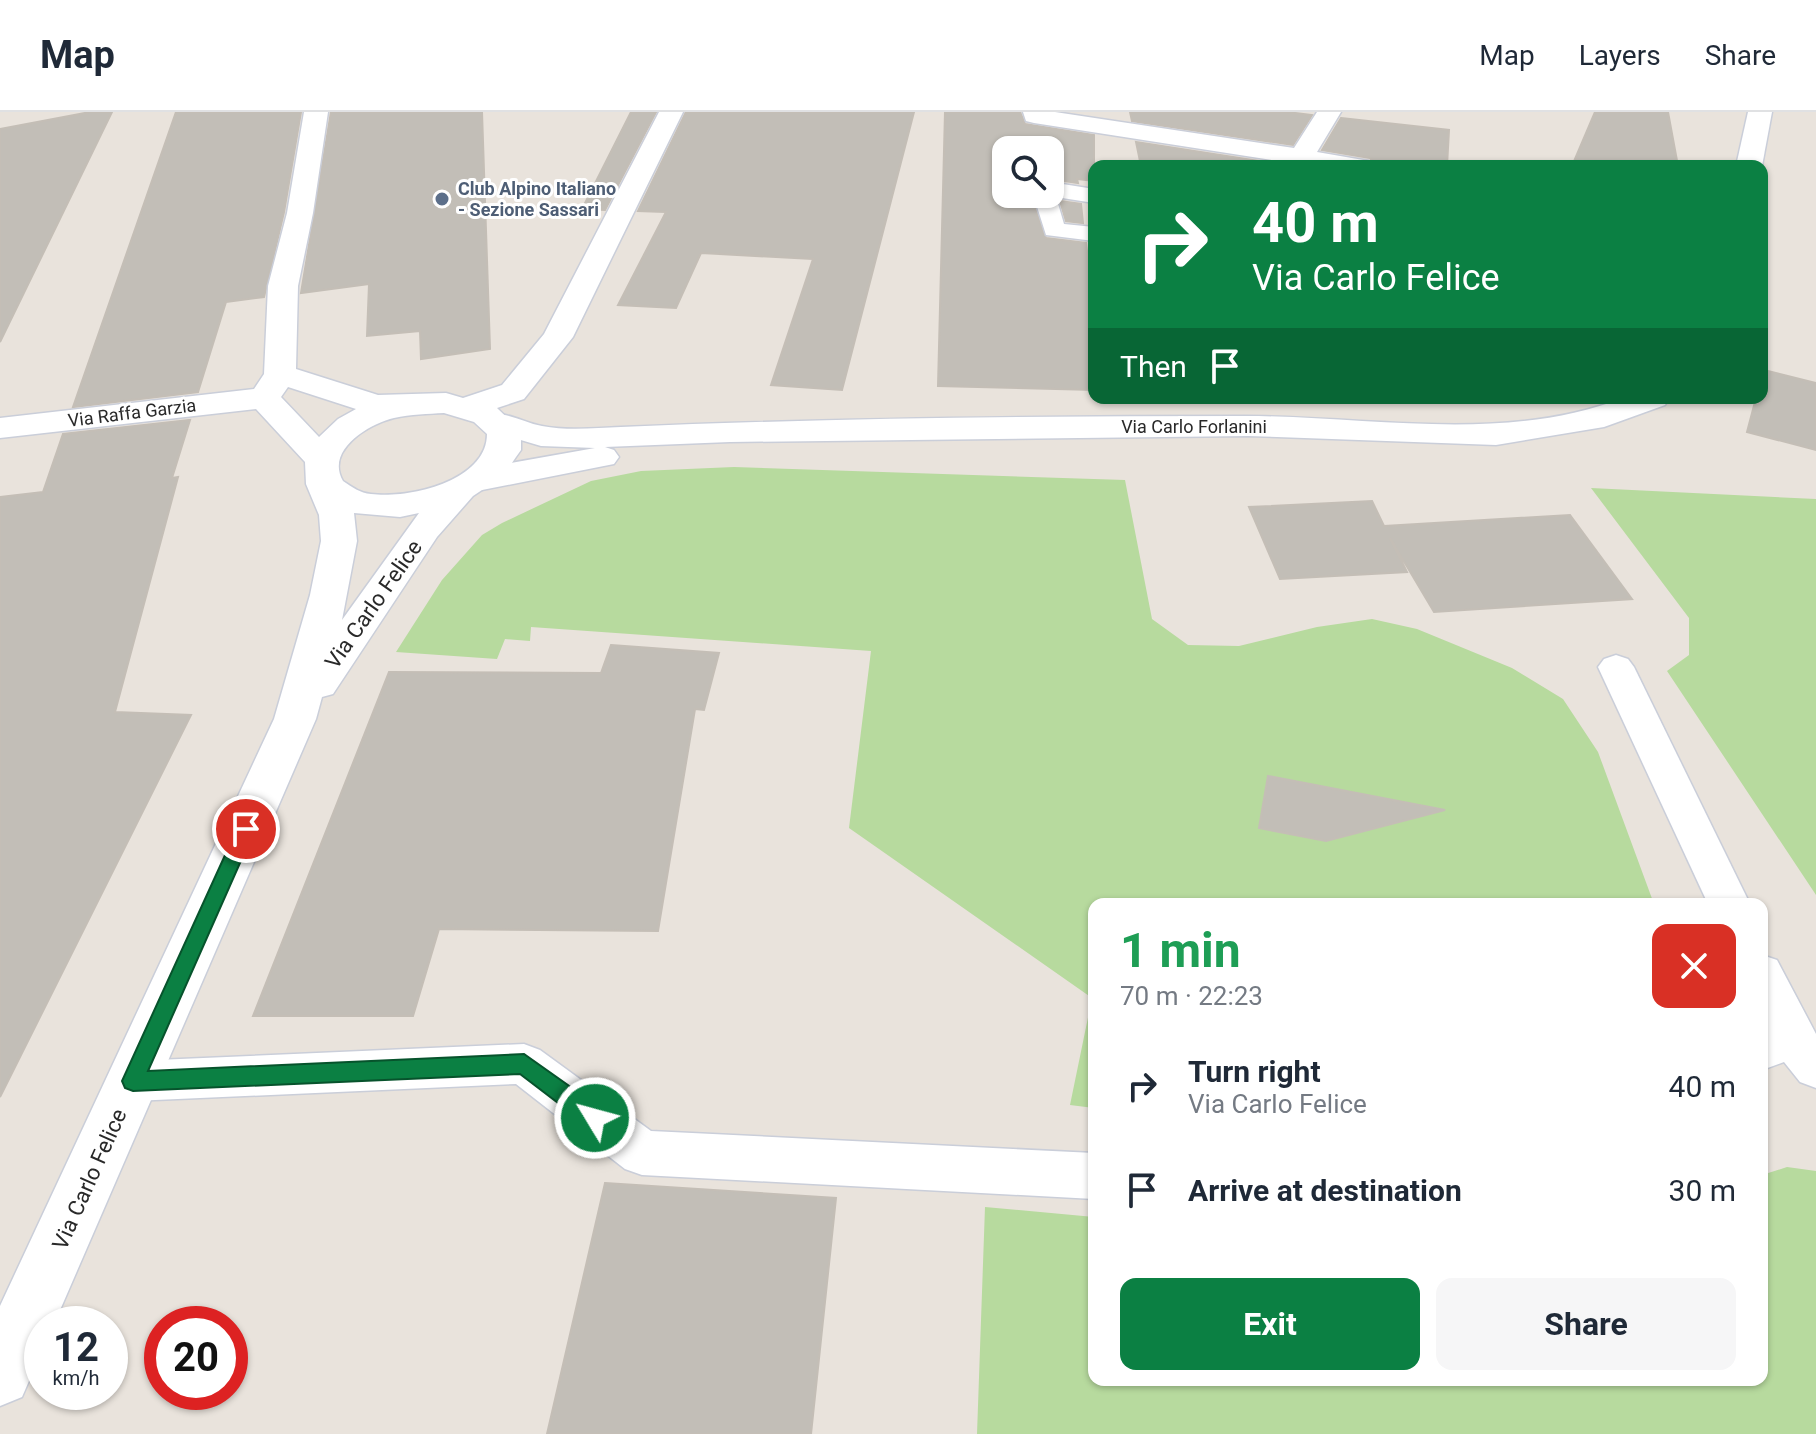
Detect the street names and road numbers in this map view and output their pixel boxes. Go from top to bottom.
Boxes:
street label: Via Raffa Garzia [67,394,197,431]
street label: Via Carlo Forlanini [1121,416,1267,437]
street label: Via Carlo Felice [320,535,427,673]
street label: Via Carlo Felice [47,1105,132,1253]

